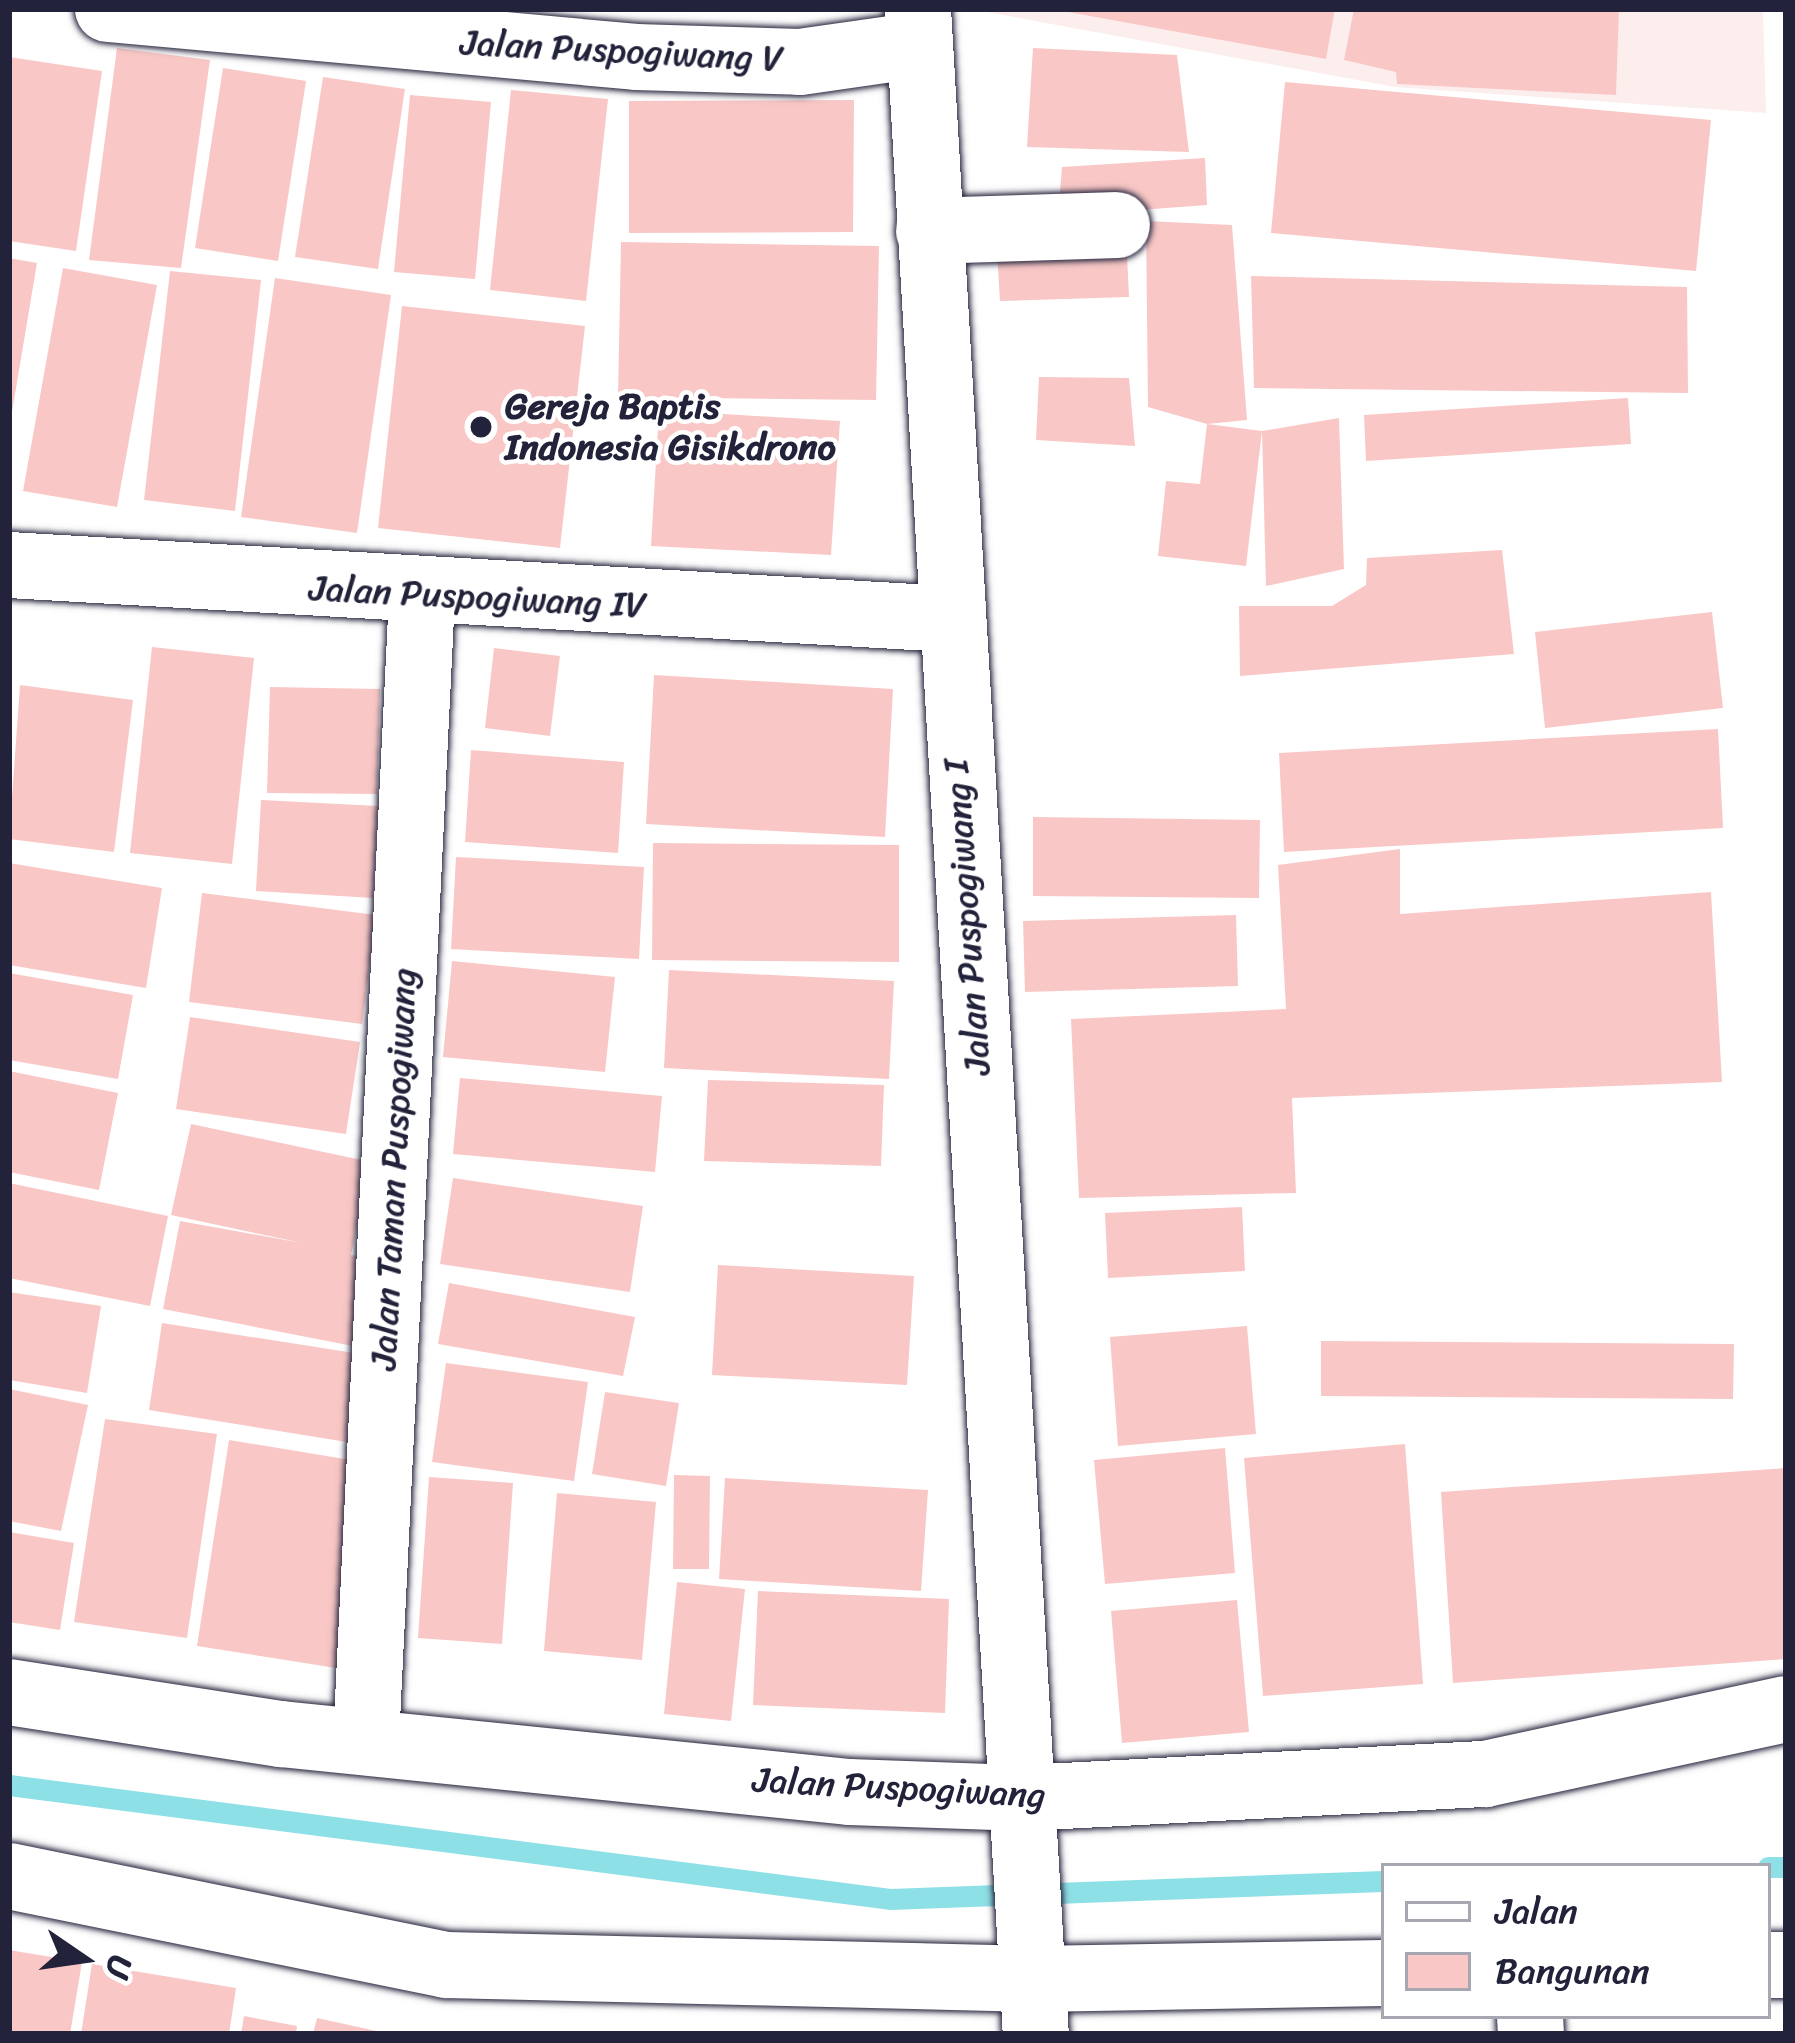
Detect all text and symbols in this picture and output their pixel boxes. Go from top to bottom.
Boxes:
street label: Jalan Puspogiwang V [458,21,786,81]
place label: Gereja Baptis Indonesia Gisikdrono [505,384,835,469]
marker: Gereja Baptis Indonesia Gisikdrono [468,414,494,440]
street label: Jalan Puspogiwang IV [307,567,649,627]
street label: Jalan Puspogiwang I [934,756,1000,1078]
street label: Jalan Taman Puspogiwang [362,966,426,1372]
street label: Jalan Puspogiwang [750,1759,1048,1817]
legend [1381,1863,1771,2019]
text: Jalan [1495,1879,1578,1943]
north arrow [24,1899,144,2019]
text: Bangunan [1495,1939,1650,2003]
text: U [88,1950,150,1984]

